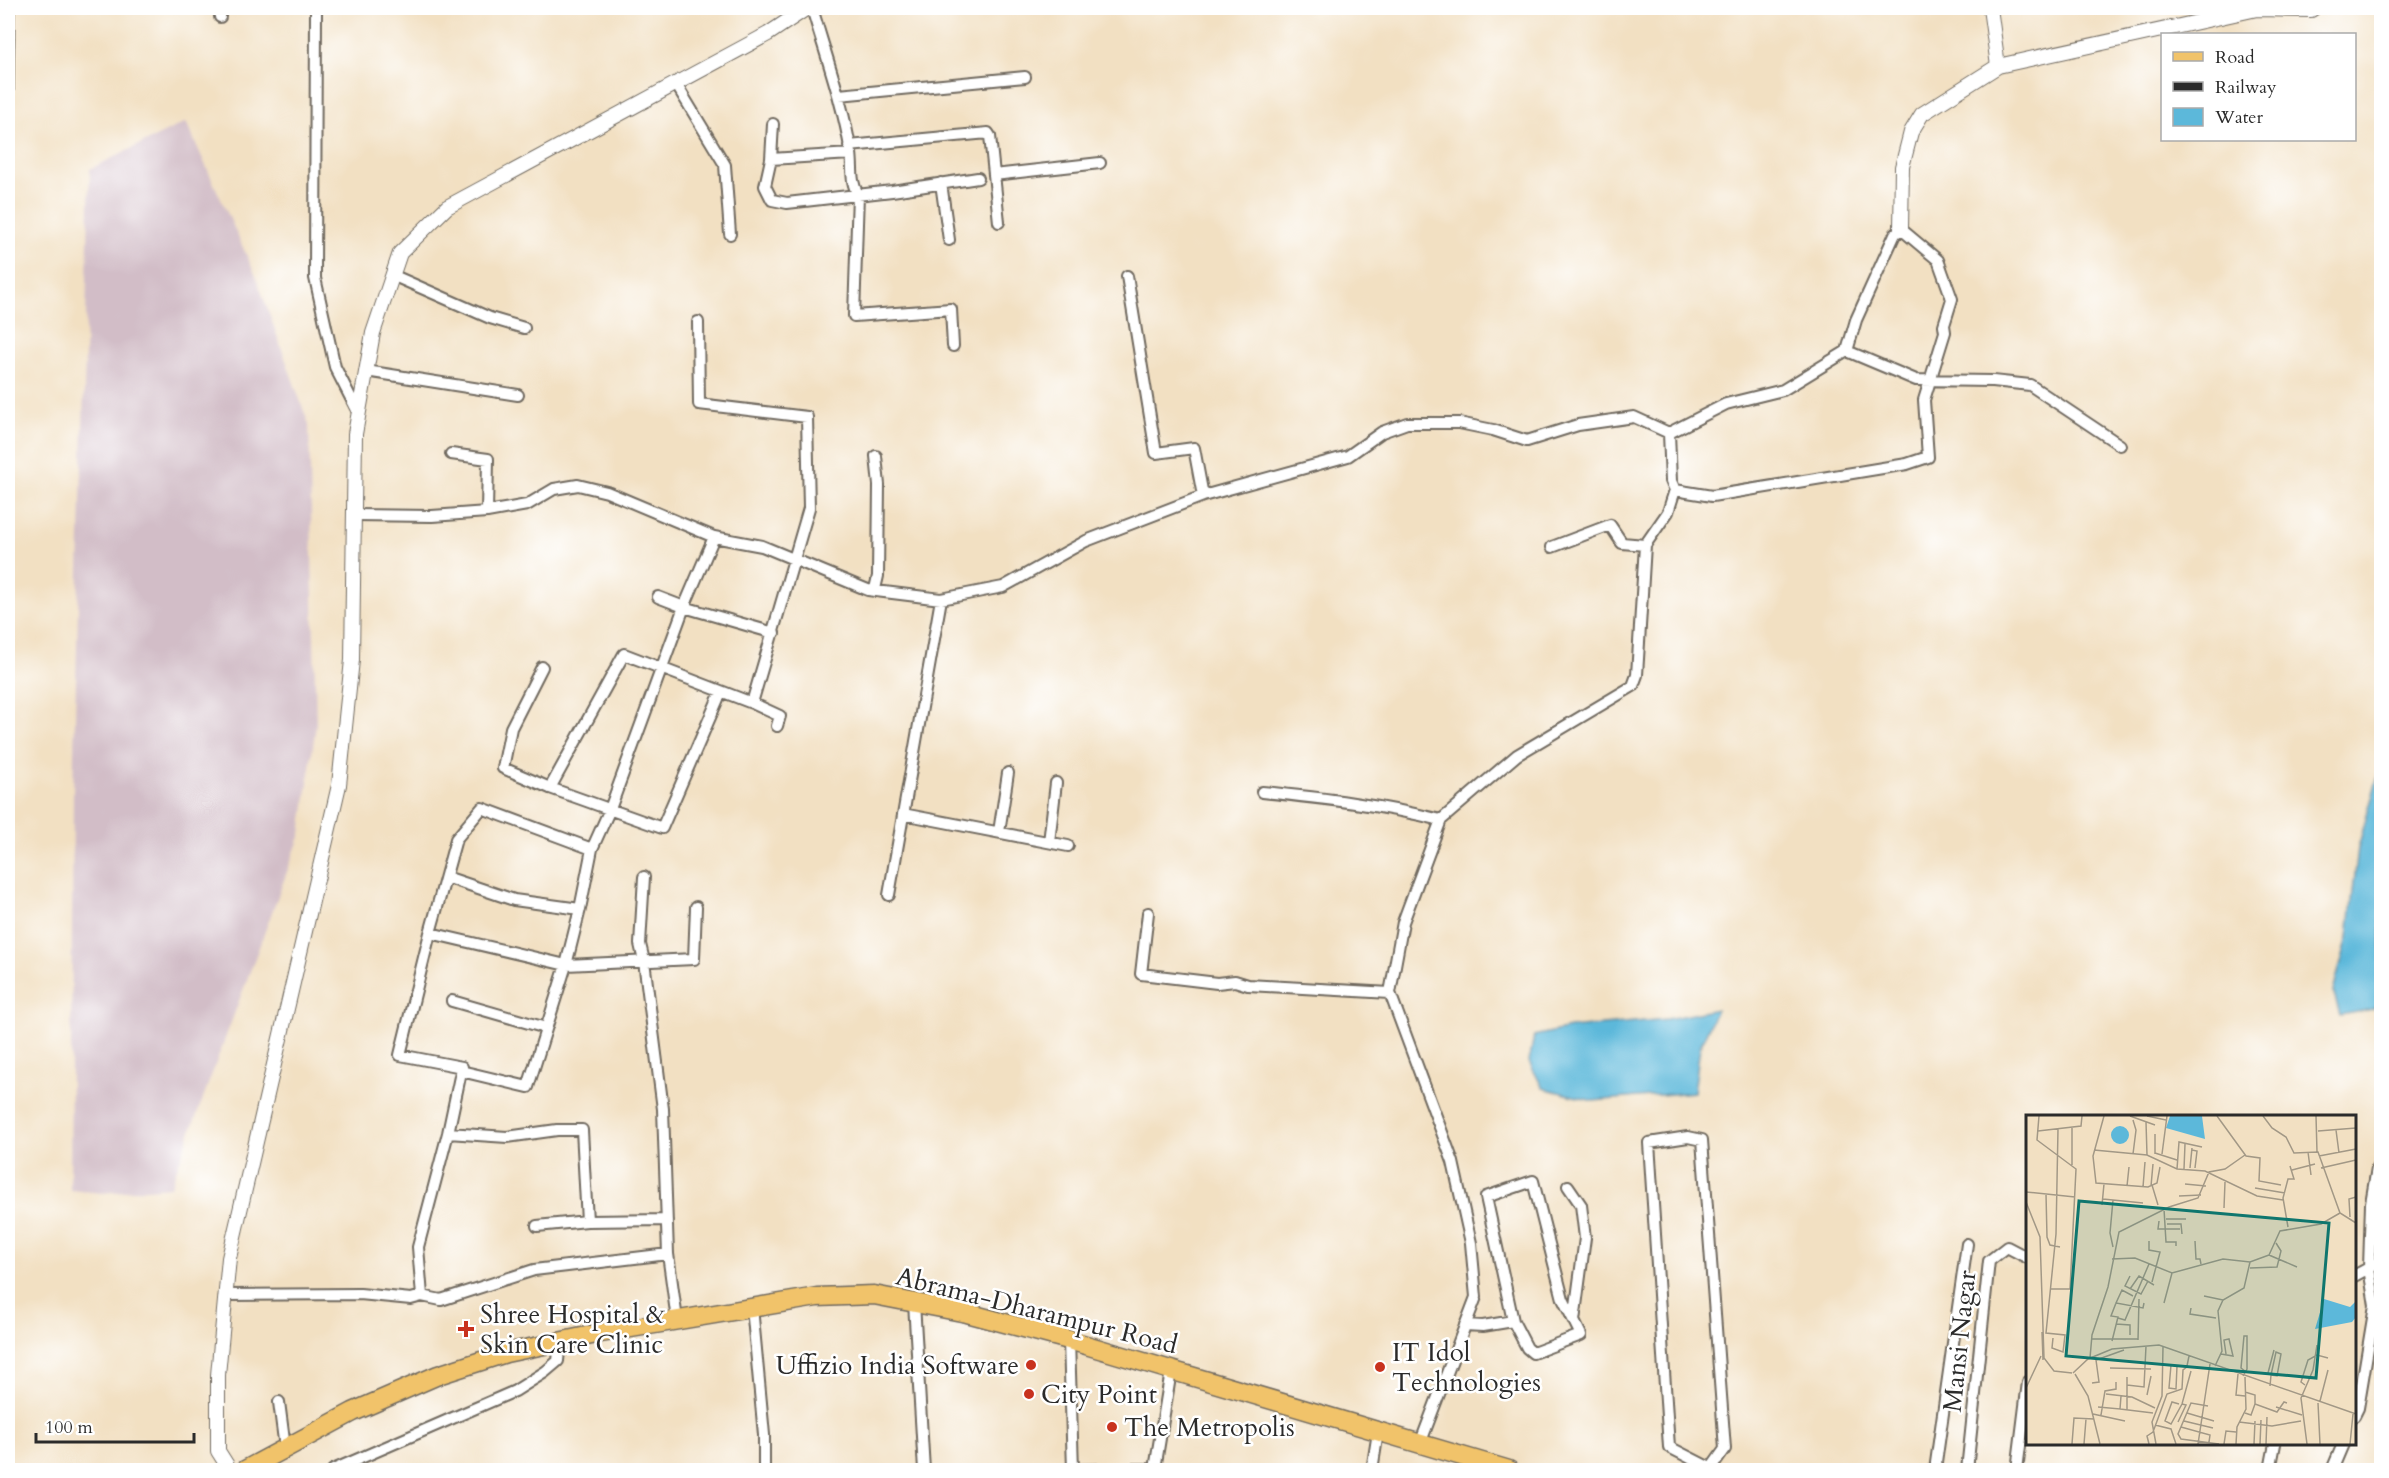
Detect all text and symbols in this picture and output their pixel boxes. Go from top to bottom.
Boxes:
legend [2161,33,2356,141]
text: Road [2215,45,2255,70]
text: Railway [2215,75,2277,100]
text: Water [2214,105,2264,130]
inset map [2026,1115,2356,1445]
street label: Abrama-Dharampur Road [892,1259,1181,1362]
street label: Mansi Nagar [1935,1268,1984,1414]
place label: Shree Hospital & Skin Care Clinic [480,1297,665,1362]
marker: Shree Hospital & Skin Care Clinic [457,1320,475,1338]
place label: IT Idol Technologies [1392,1335,1541,1400]
place label: Uffizio India Software [776,1348,1019,1383]
marker: Uffizio India Software [1024,1358,1038,1372]
marker: IT Idol Technologies [1373,1360,1387,1374]
place label: City Point [1041,1377,1157,1412]
marker: City Point [1022,1387,1036,1401]
scale bar [36,1406,194,1444]
place label: The Metropolis [1124,1410,1295,1445]
text: 100 m [45,1415,93,1440]
marker: The Metropolis [1105,1420,1119,1434]

